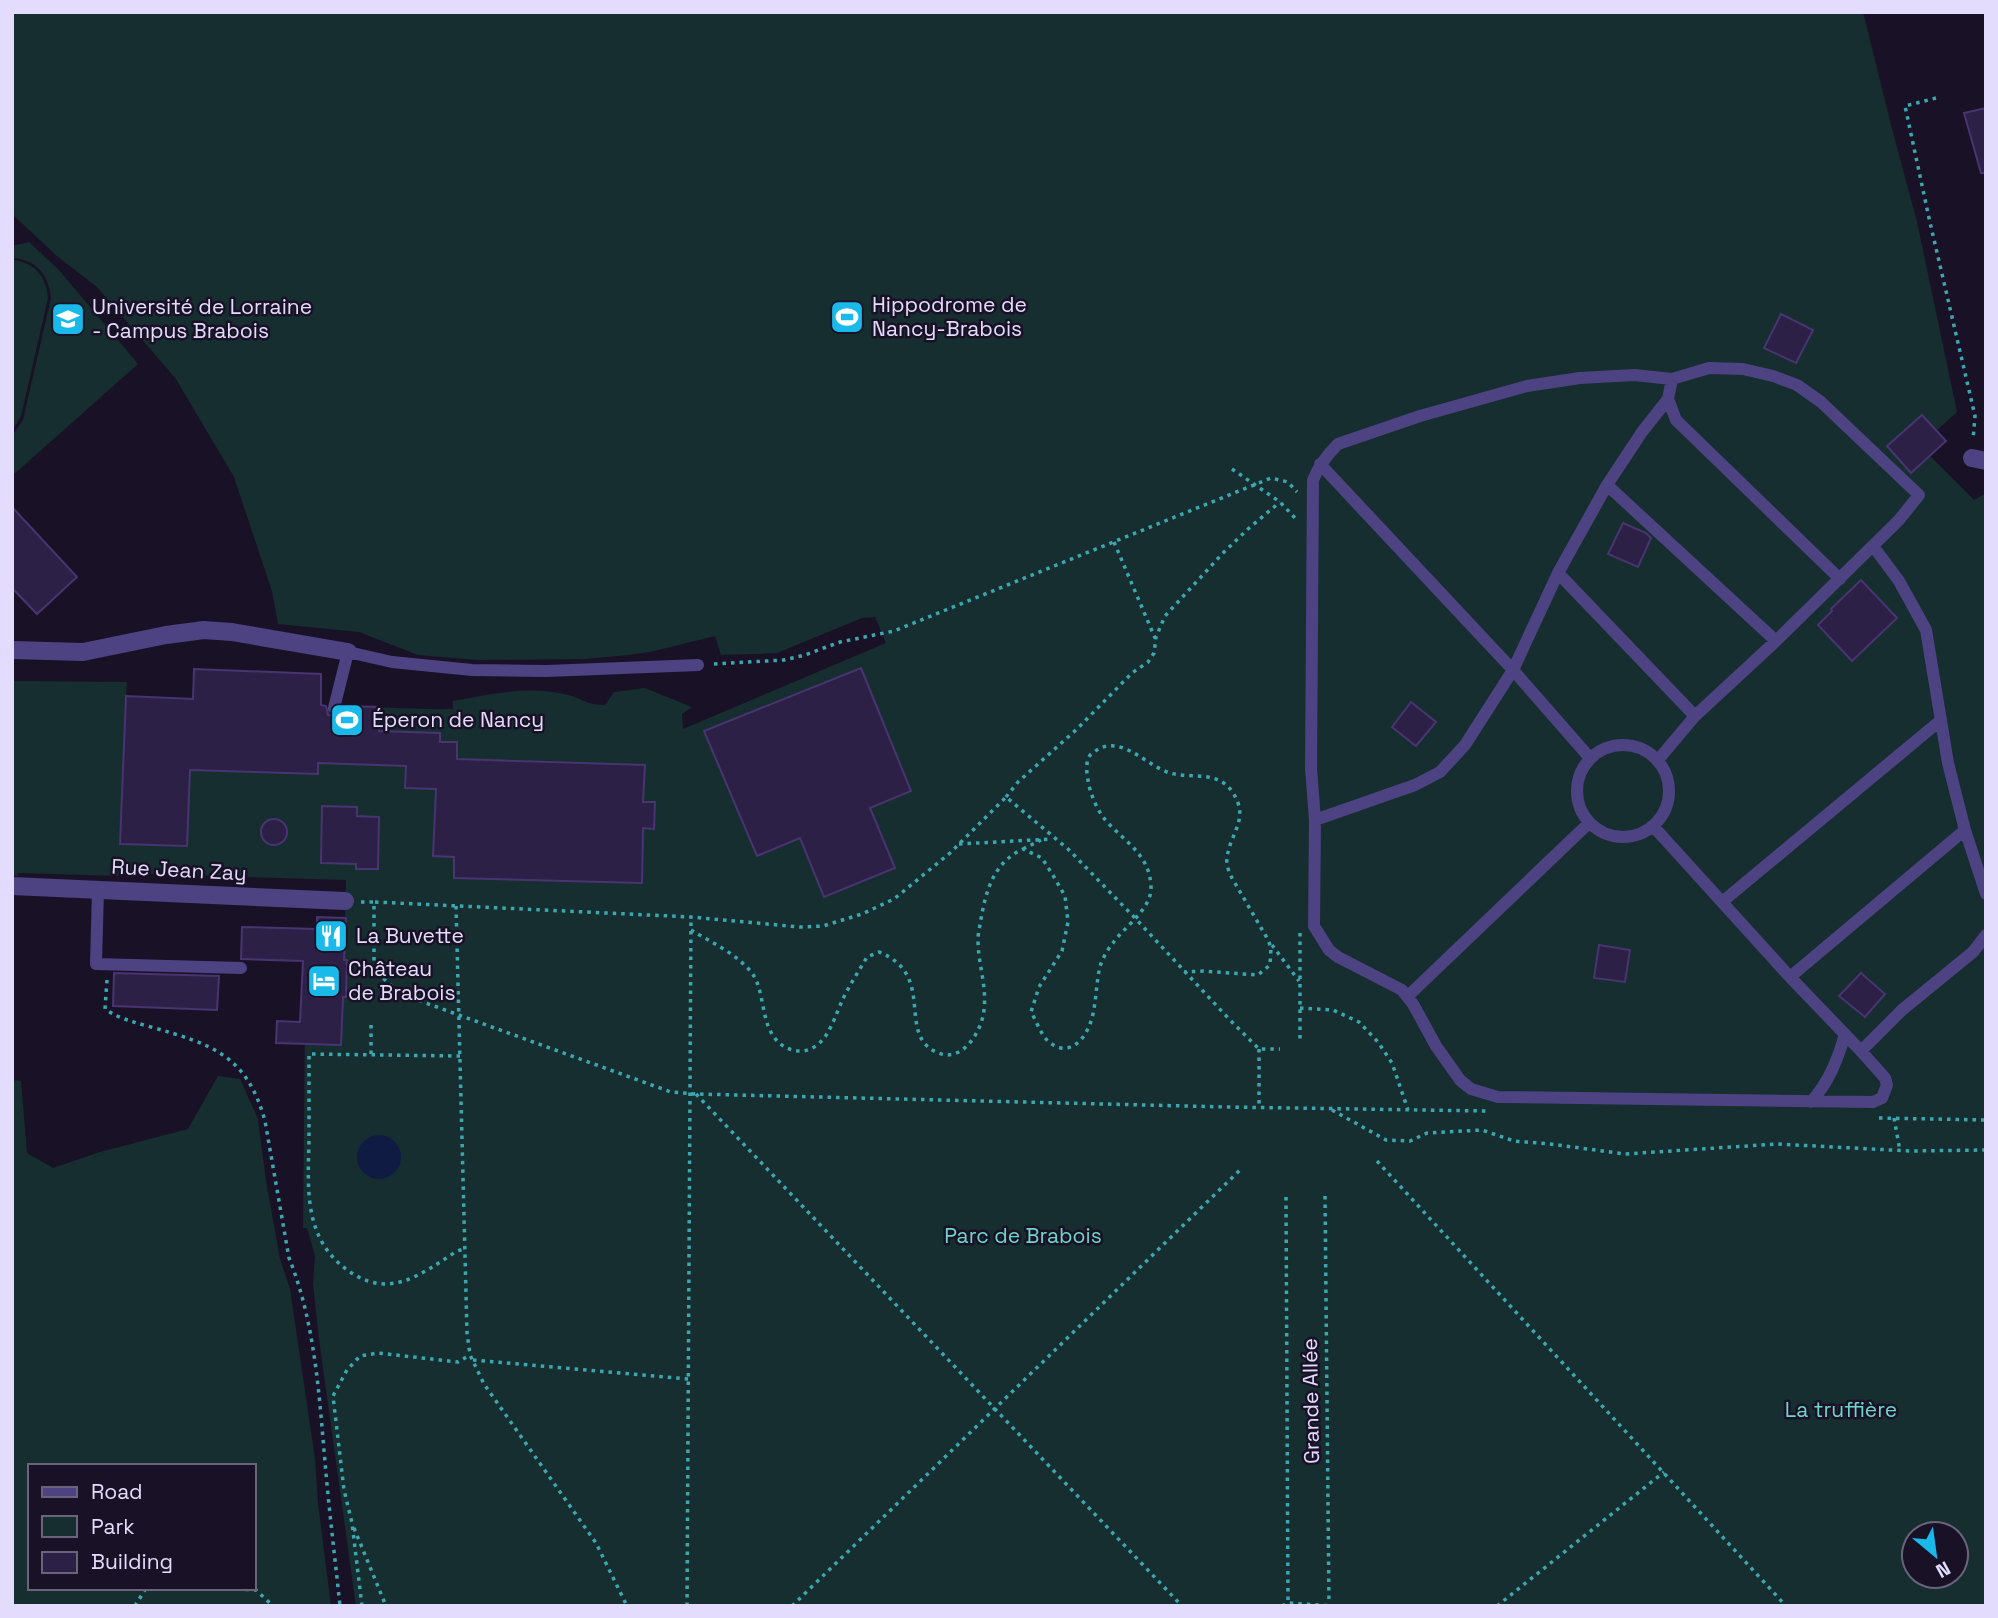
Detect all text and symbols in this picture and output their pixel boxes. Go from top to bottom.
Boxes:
place label: Hippodrome de Nancy-Brabois [872,291,1027,342]
place label: Université de Lorraine - Campus Brabois [92,293,312,344]
sports icon: Hippodrome de Nancy-Brabois [828,298,866,336]
school or university icon: Université de Lorraine - Campus Brabois [49,300,87,338]
sports icon: Éperon de Nancy [328,701,366,739]
place label: Éperon de Nancy [372,706,544,733]
street label: Rue Jean Zay [111,852,247,887]
restaurant icon: La Buvette [312,917,350,955]
place label: La Buvette [356,922,464,949]
place label: Château de Brabois [348,955,456,1006]
hotel icon: Château de Brabois [305,962,343,1000]
park label: Parc de Brabois [944,1222,1102,1249]
street label: Grande Allée [1296,1338,1325,1464]
park label: La truffière [1785,1396,1897,1423]
legend [28,1464,256,1590]
text: Road [91,1478,143,1505]
text: Park [91,1513,135,1540]
north arrow [1900,1520,1970,1590]
text: Building [91,1548,173,1575]
text: N [1931,1555,1955,1583]

